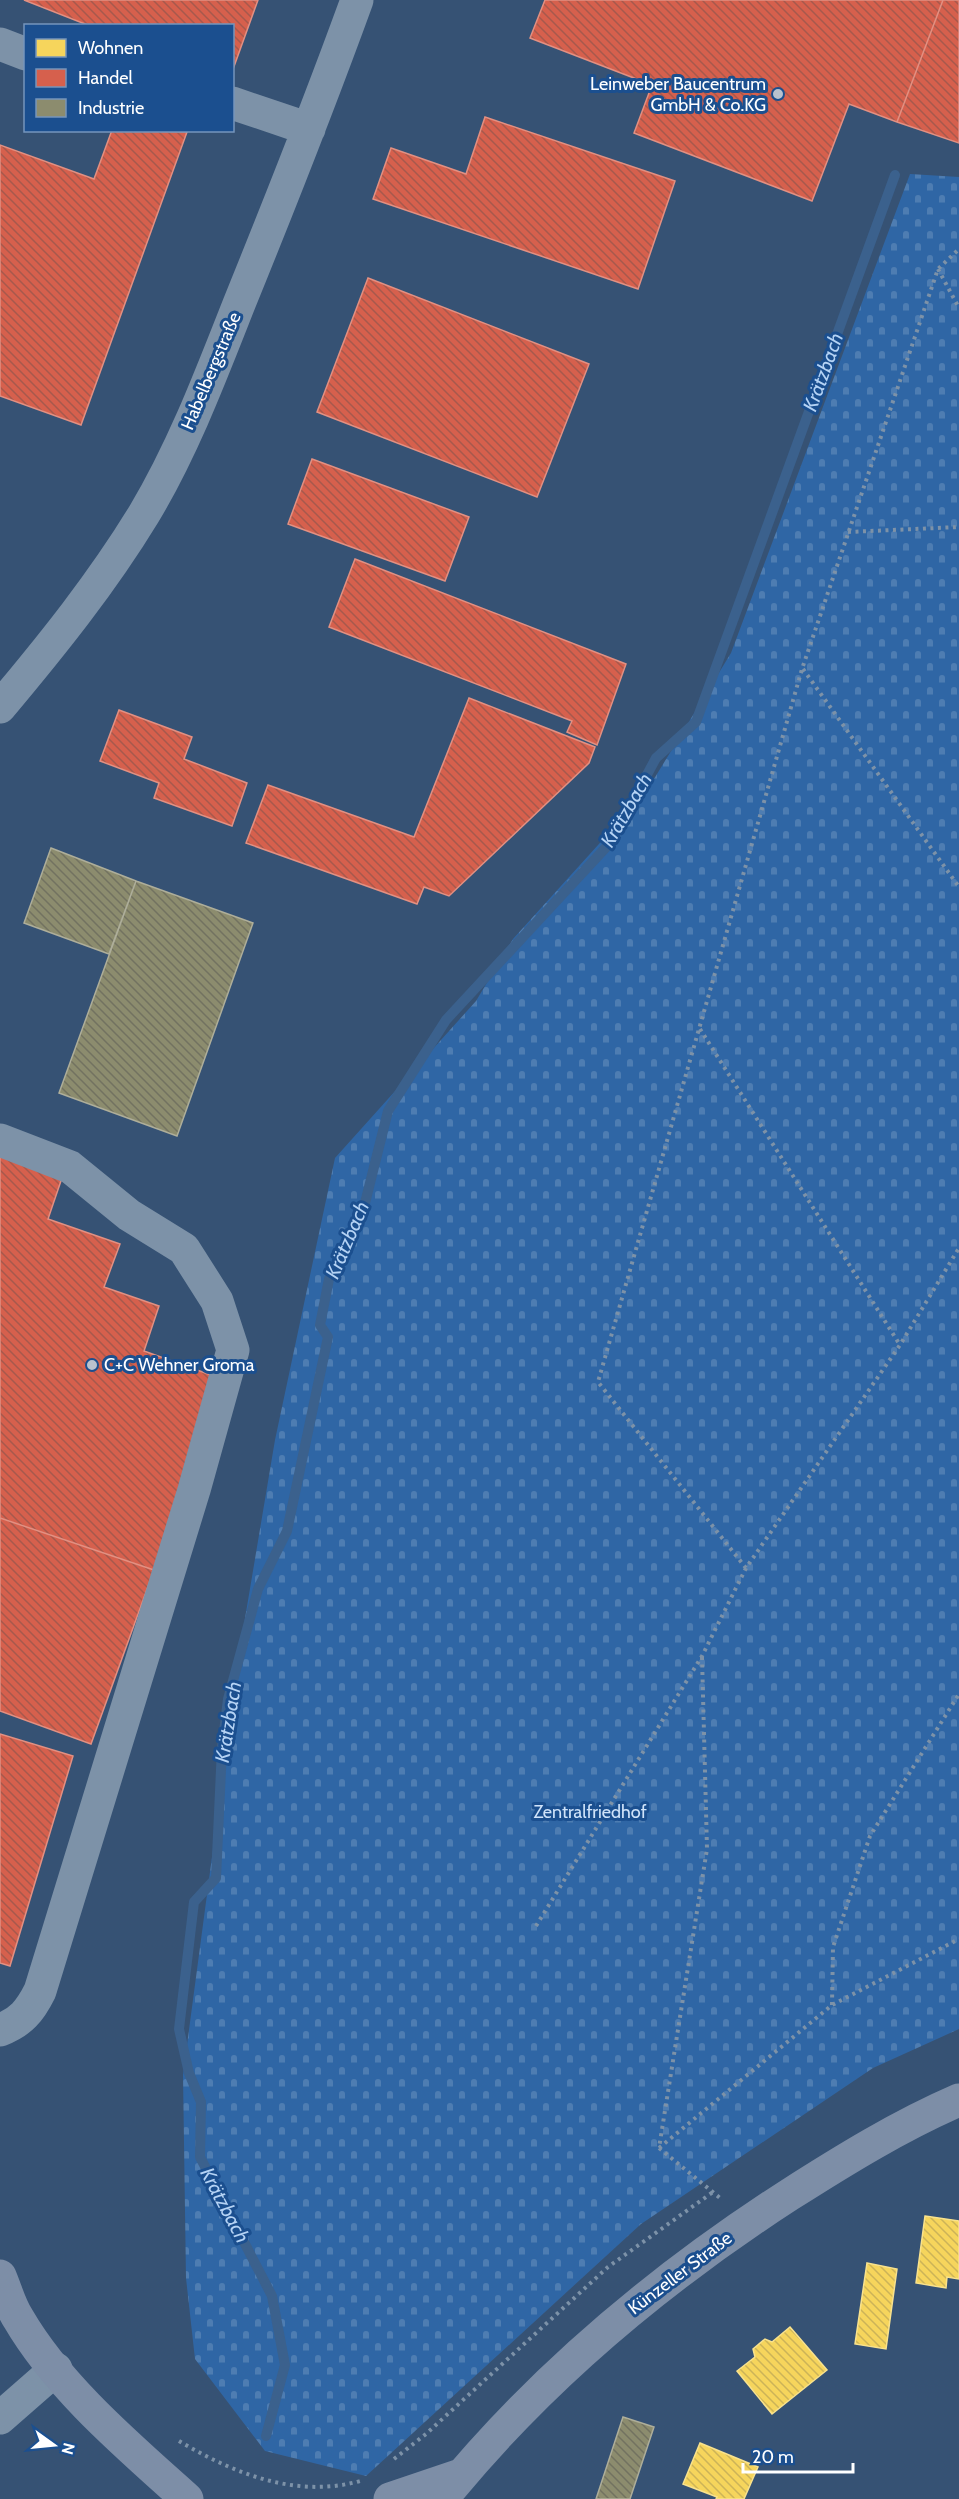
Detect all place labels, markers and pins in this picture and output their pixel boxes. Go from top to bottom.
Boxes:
place label: Leinweber Baucentrum GmbH & Co.KG [590,73,766,116]
marker: Leinweber Baucentrum GmbH & Co.KG [771,87,785,101]
place label: C+C Wehner Groma [104,1354,255,1376]
marker: C+C Wehner Groma [85,1358,99,1372]

